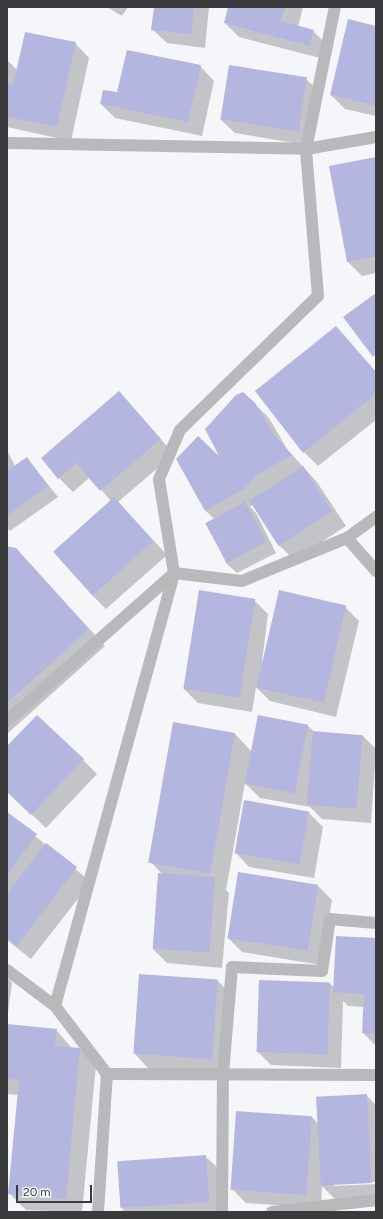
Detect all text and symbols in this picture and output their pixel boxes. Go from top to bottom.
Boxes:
scale bar [18,1177,94,1203]
text: 20 m [23,1185,51,1199]

